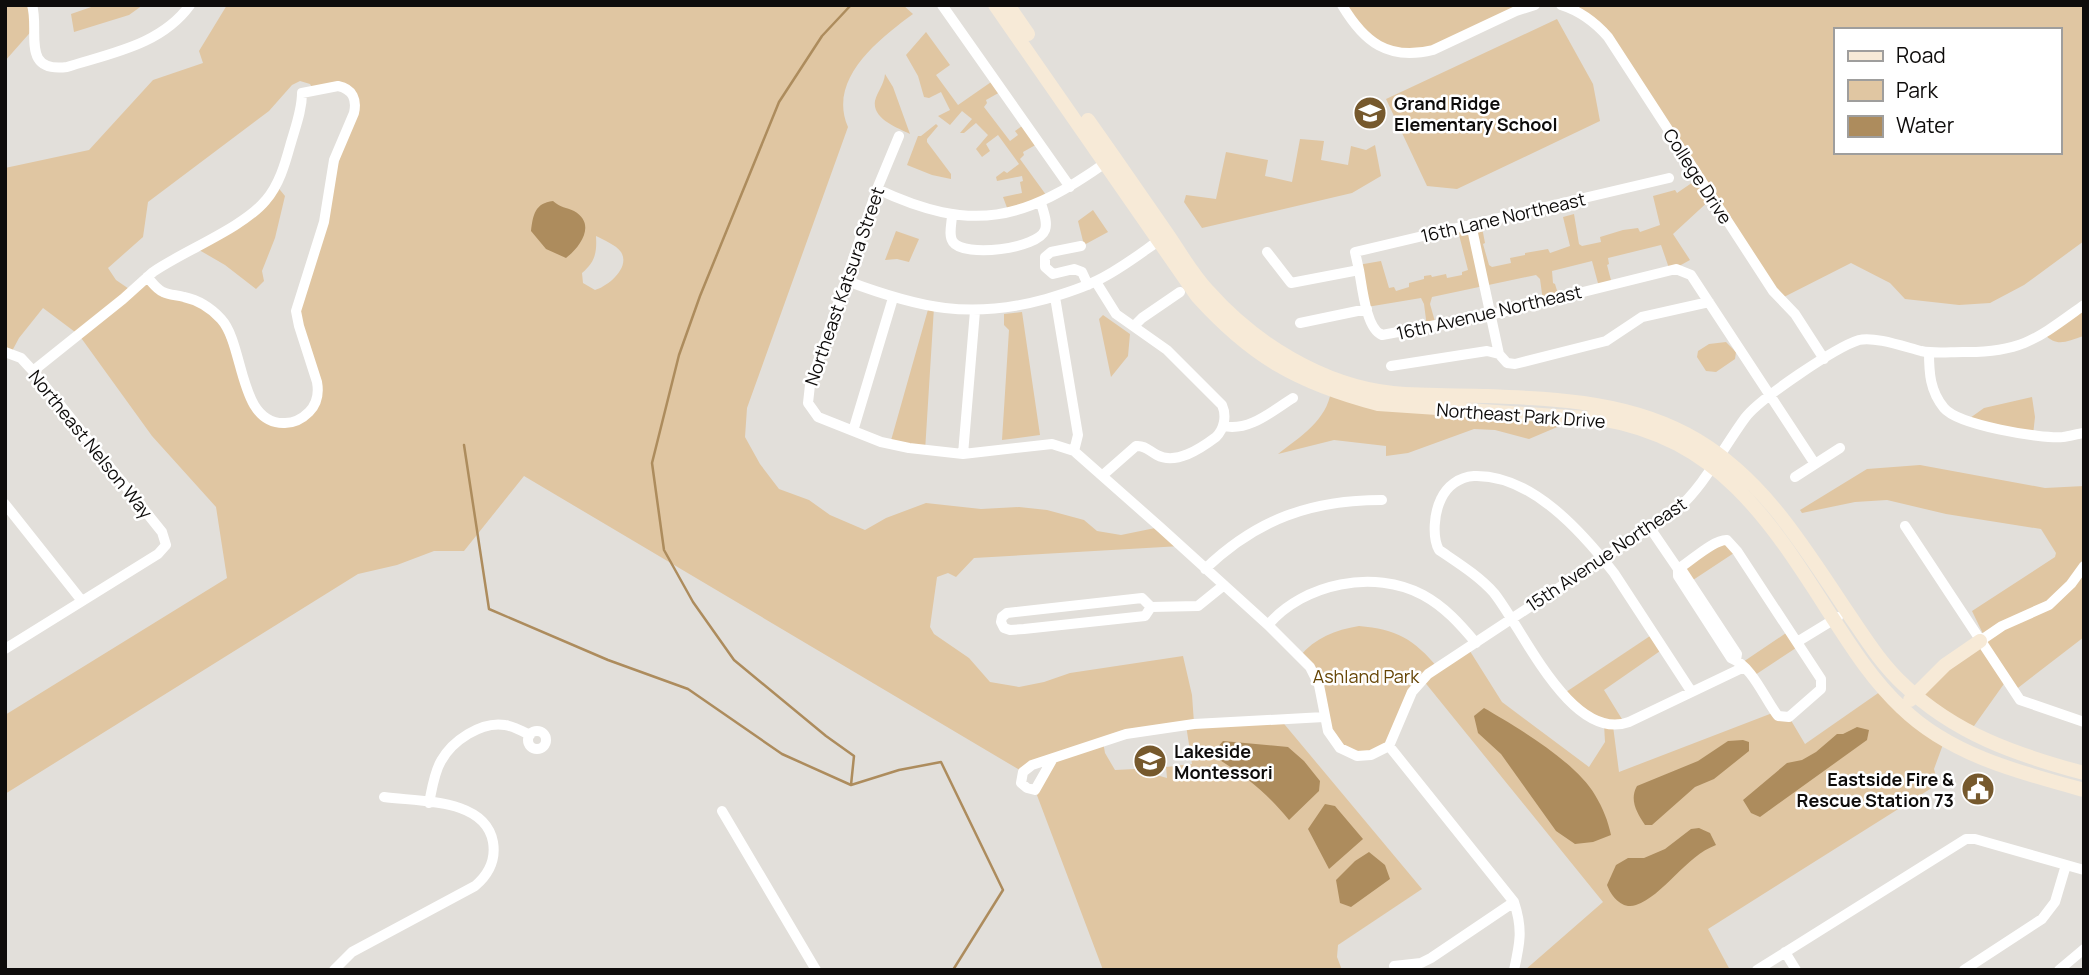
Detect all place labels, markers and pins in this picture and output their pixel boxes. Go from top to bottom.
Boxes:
place label: Grand Ridge Elementary School [1394,91,1557,136]
school or university icon: Grand Ridge Elementary School [1351,94,1389,132]
place label: Lakeside Montessori [1174,739,1273,784]
school or university icon: Lakeside Montessori [1131,742,1169,780]
place label: Eastside Fire & Rescue Station 73 [1797,767,1954,812]
public building icon: Eastside Fire & Rescue Station 73 [1959,770,1997,808]

